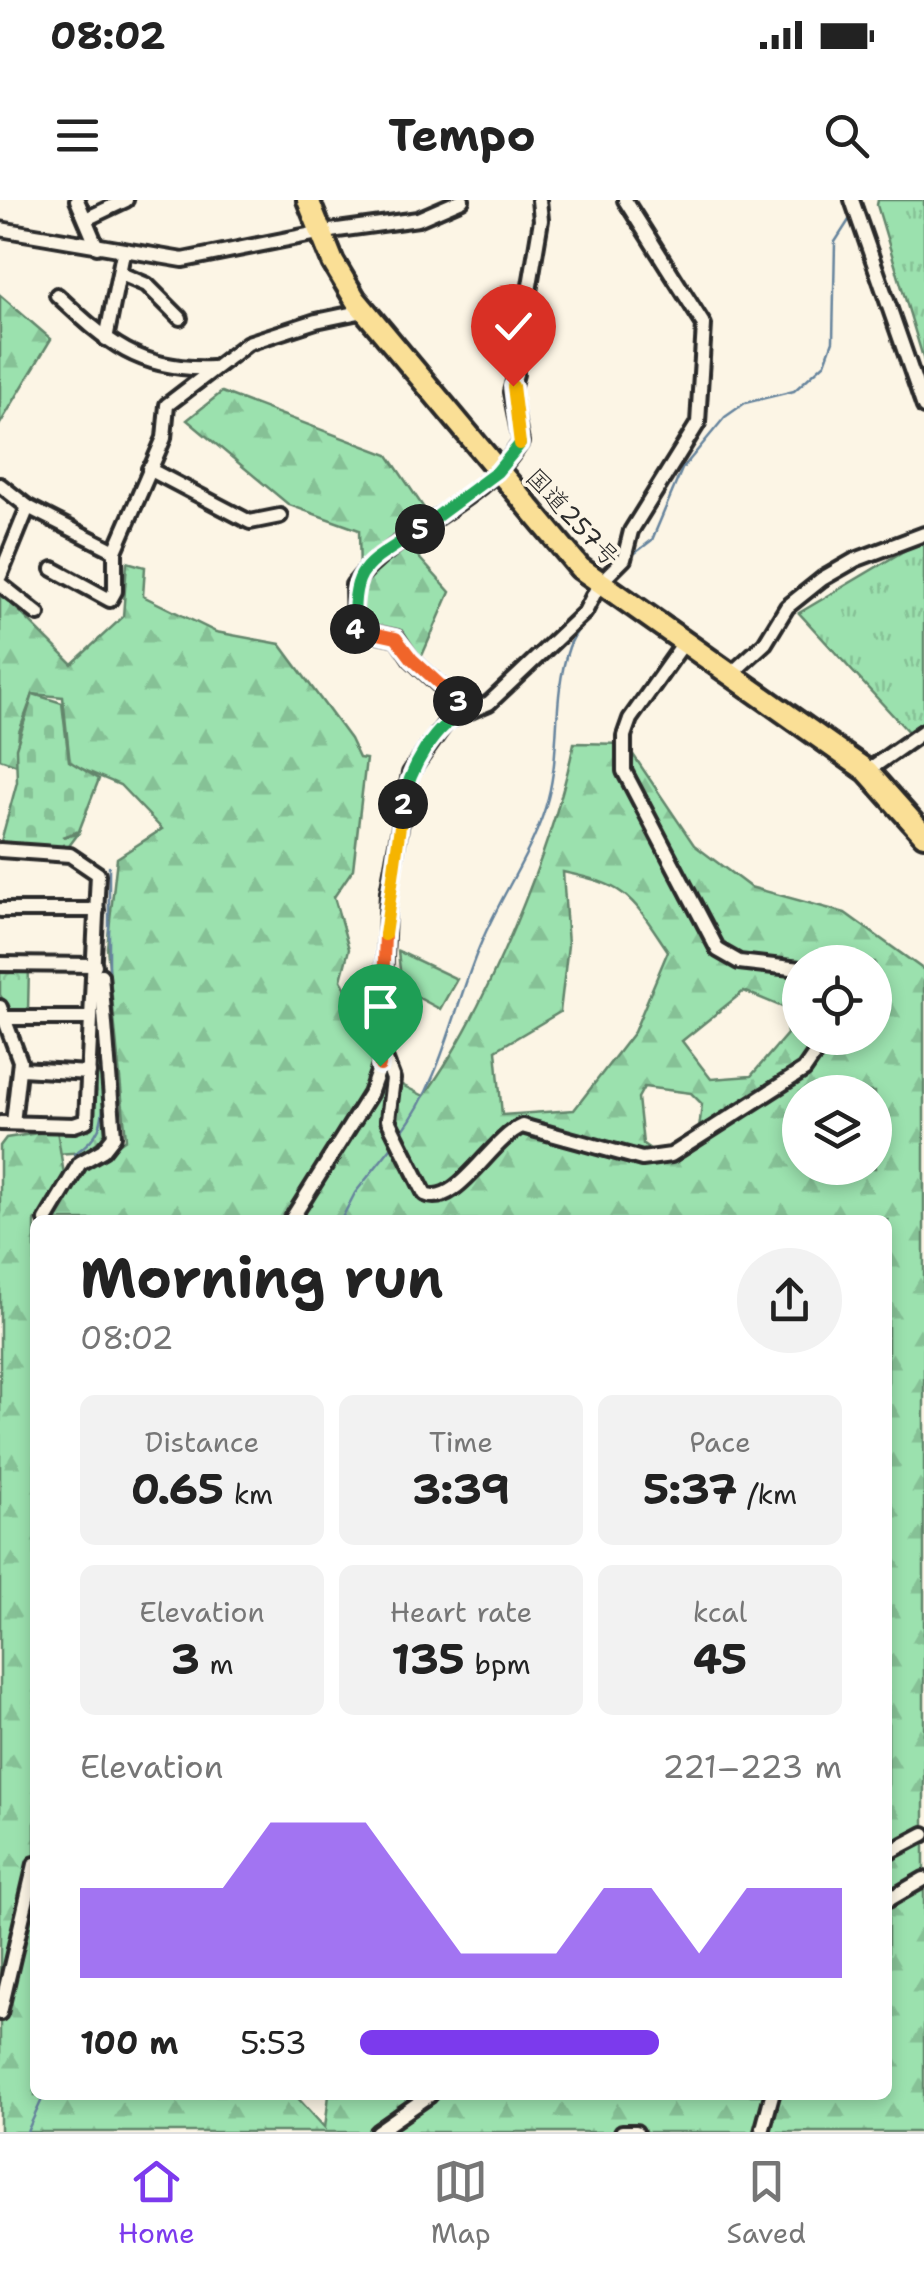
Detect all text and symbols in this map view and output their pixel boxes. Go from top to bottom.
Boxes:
text: 08:02 [50,10,166,61]
text: Tempo [388,105,536,165]
icon: menu [50,108,105,163]
icon: search [819,108,874,163]
pin [471,284,556,387]
icon: check [486,299,541,354]
street label: 国道257号 [518,460,628,574]
pin: 5 [395,504,445,554]
text: 5 [411,510,429,548]
pin: 4 [330,604,380,654]
text: 4 [345,610,365,648]
pin: 3 [433,676,483,726]
text: 3 [448,682,468,720]
pin: 2 [378,779,428,829]
text: 2 [393,785,413,823]
map controls [782,945,892,1185]
button: locate [782,945,892,1055]
pin [338,964,423,1067]
icon: arrive [353,979,408,1034]
button: layers [782,1075,892,1185]
text: Morning run [80,1241,444,1315]
button: share [737,1248,842,1353]
text: 08:02 [80,1316,174,1359]
text: Distance [145,1423,259,1461]
text: Time [429,1423,493,1461]
text: Pace [689,1423,751,1461]
text: 0.65 [131,1461,224,1517]
text: 3:39 [412,1461,510,1517]
text: 5:37 [643,1461,737,1517]
text: km [224,1475,273,1513]
text: /km [737,1475,797,1513]
text: Elevation [139,1593,265,1631]
text: Heart rate [390,1593,532,1631]
text: kcal [693,1593,747,1631]
text: 3 [170,1631,200,1687]
text: 135 [391,1631,465,1687]
text: 45 [693,1631,747,1687]
text: m [200,1645,234,1683]
text: bpm [465,1645,531,1683]
text: Elevation [80,1745,223,1788]
text: 221–223 m [662,1745,842,1788]
text: 100 m [80,2021,179,2064]
text: 5:53 [240,2021,307,2064]
tab: Home [118,2154,195,2252]
tab: Map [431,2154,491,2252]
tab: Saved [727,2154,806,2252]

